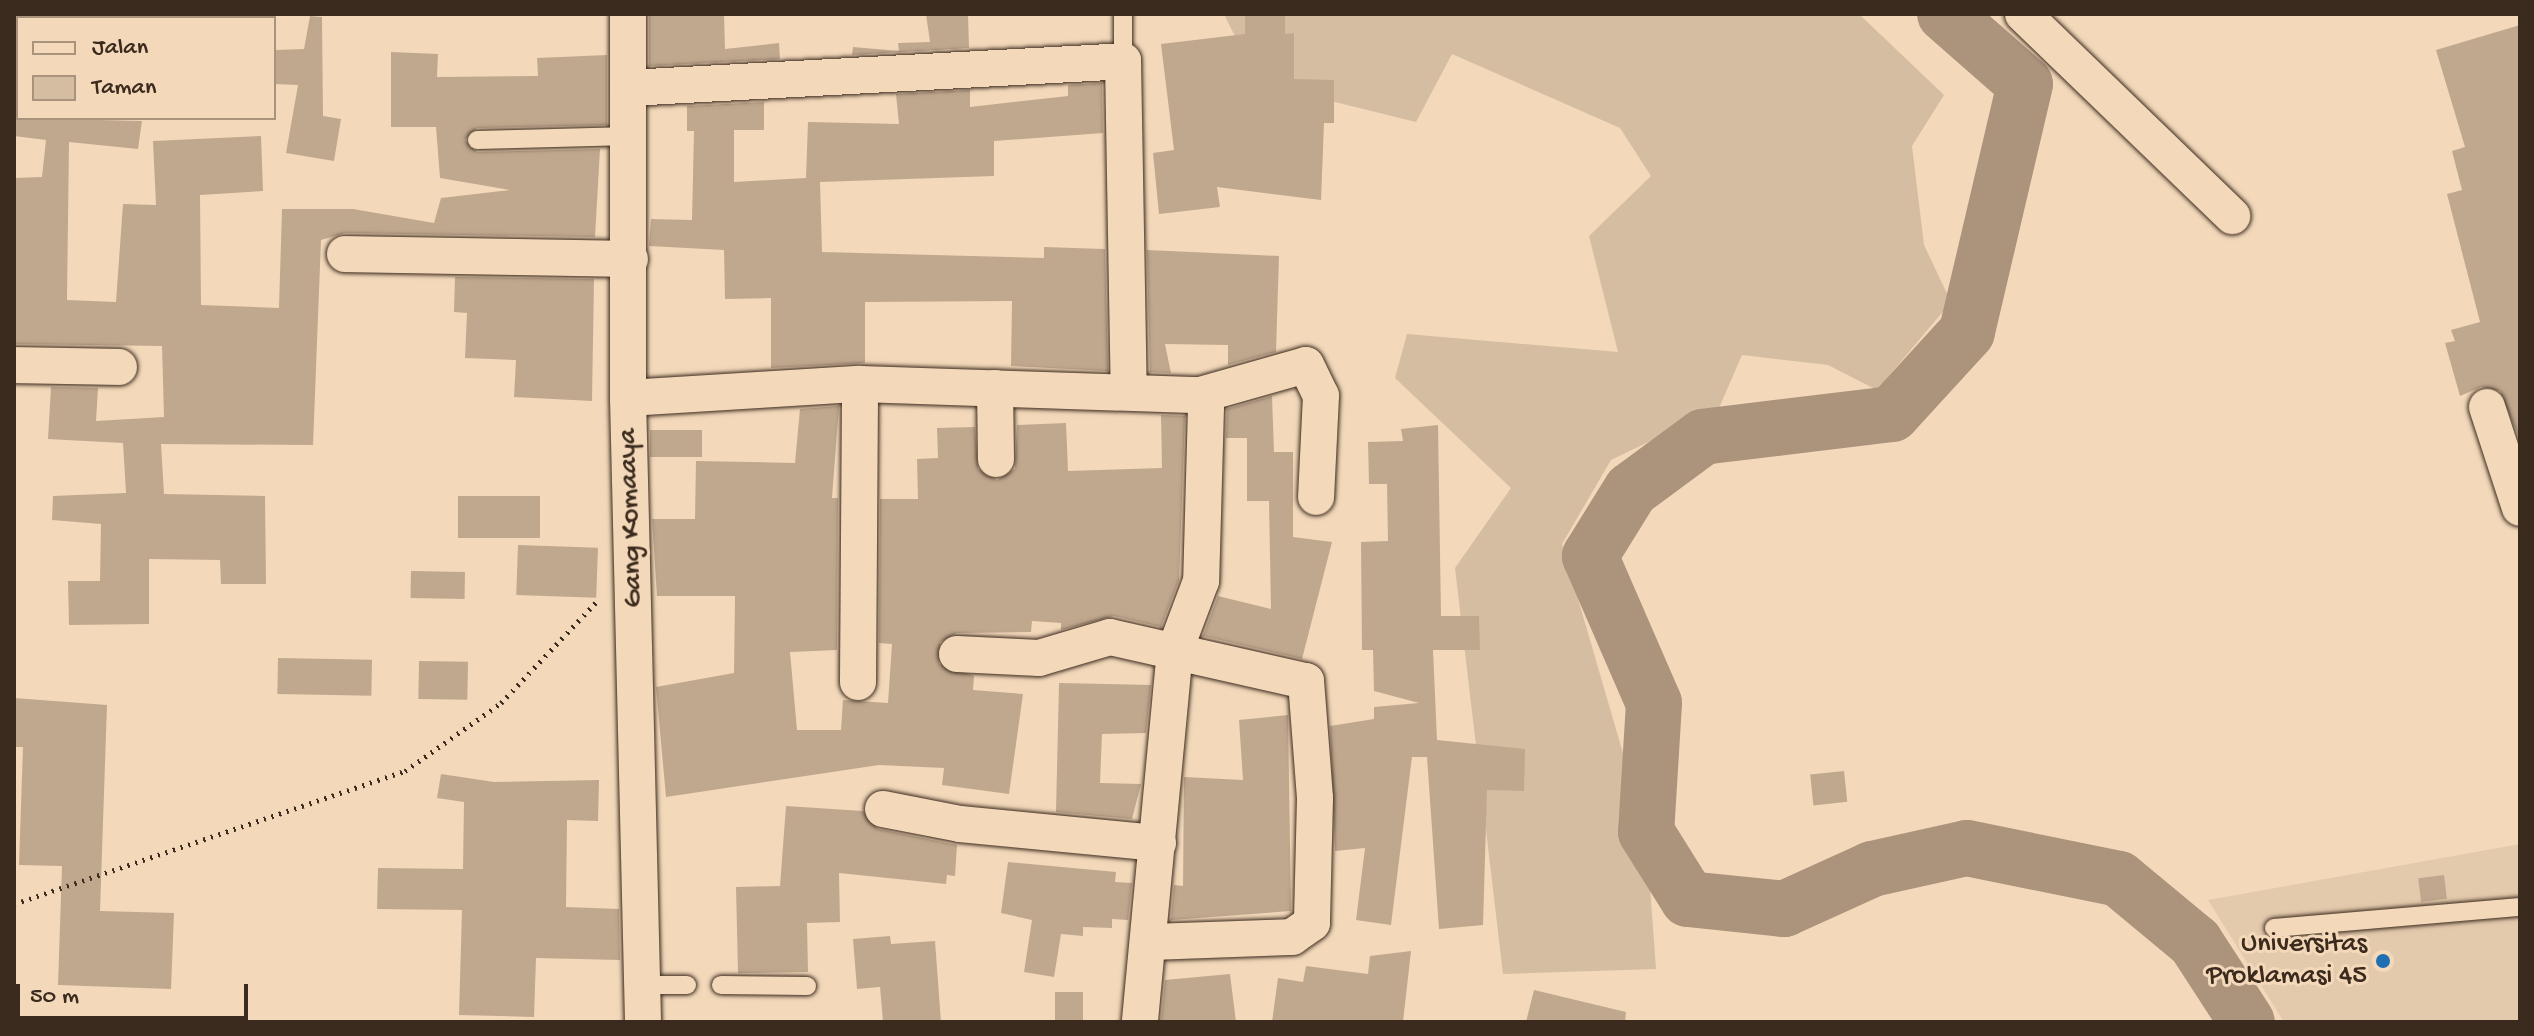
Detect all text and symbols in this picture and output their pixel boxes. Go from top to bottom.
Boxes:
legend [16,16,276,120]
text: Jalan [92,34,148,63]
text: Taman [92,74,156,103]
street label: Gang Komaaya [612,428,652,608]
place label: Universitas Proklamasi 45 [2207,928,2367,994]
marker: Universitas Proklamasi 45 [2374,952,2392,970]
scale bar [20,968,252,1018]
text: 50 m [30,983,79,1012]

